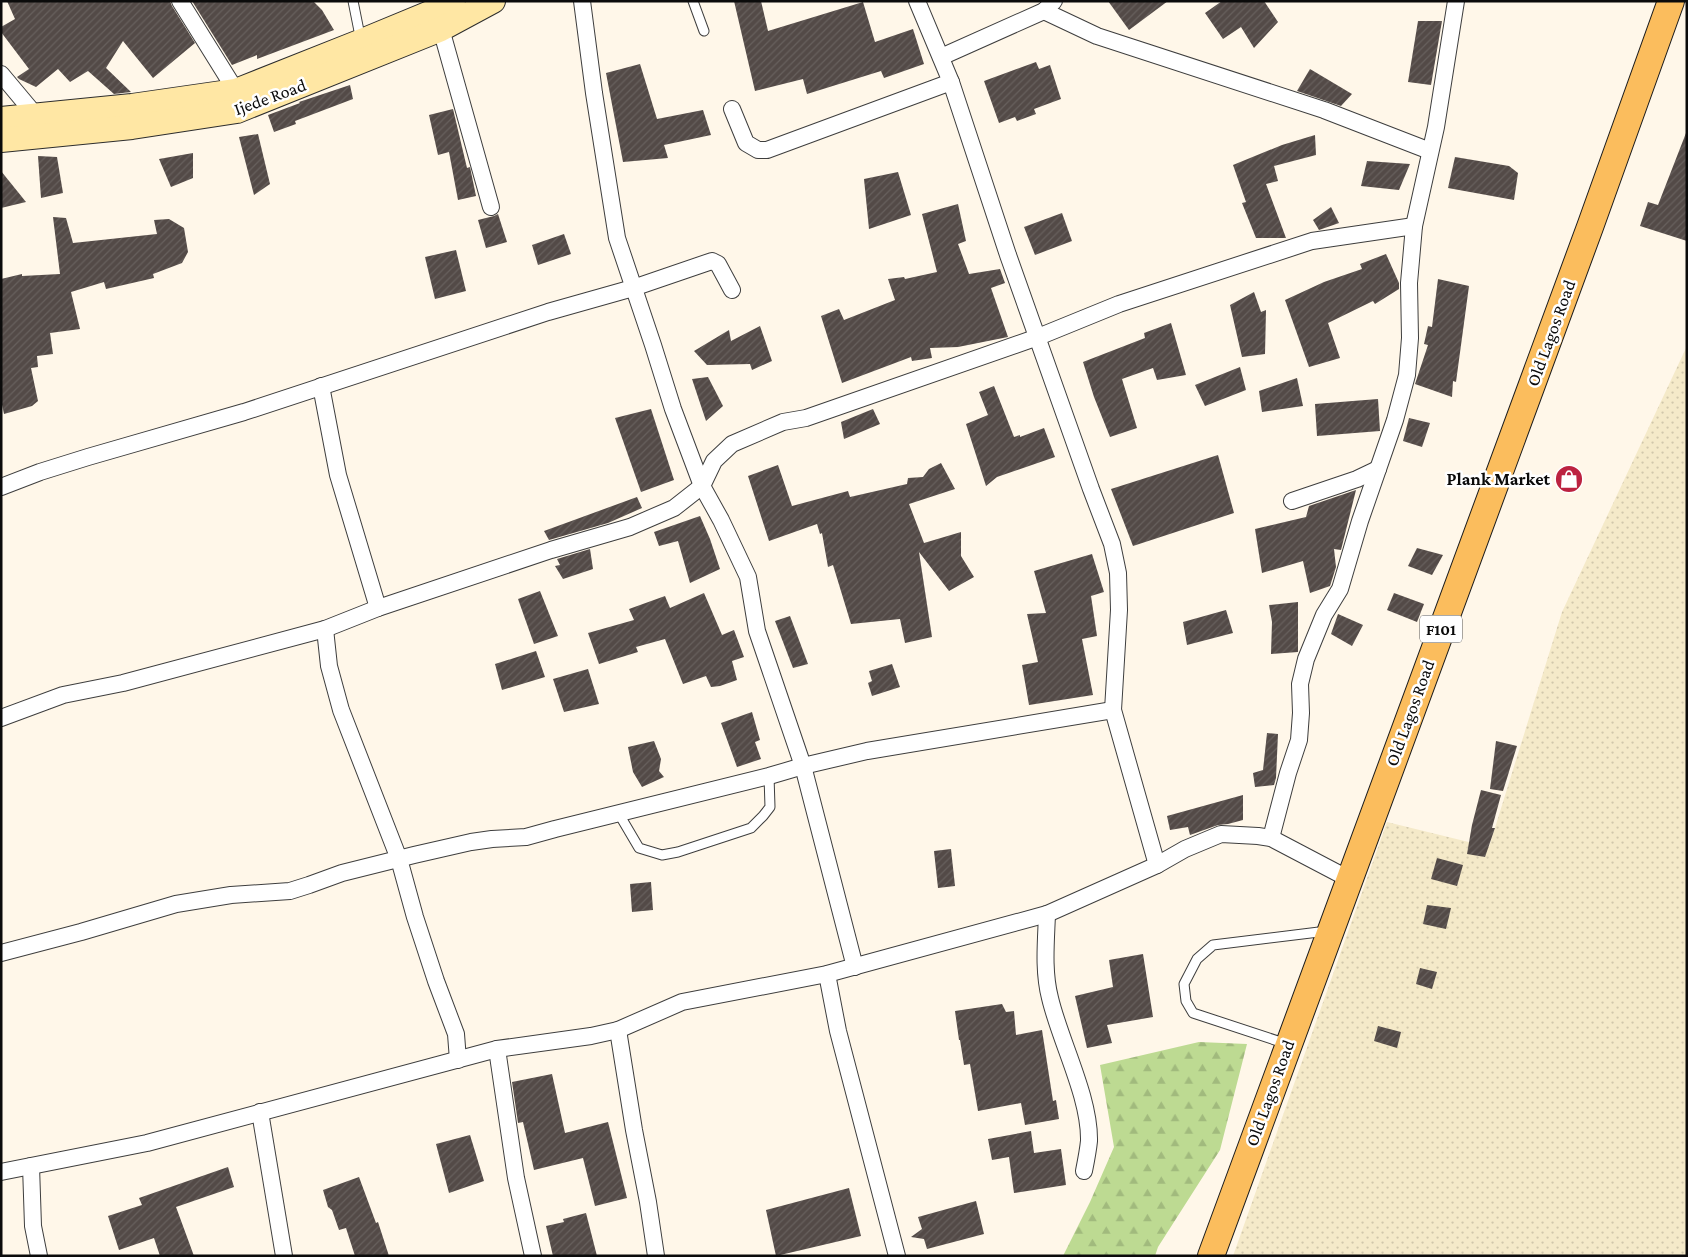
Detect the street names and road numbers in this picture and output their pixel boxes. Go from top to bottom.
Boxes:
street label: Ijede Road [231,75,310,120]
street label: Old Lagos Road [1523,277,1580,389]
road number: F101 [1420,616,1462,642]
street label: Old Lagos Road [1382,657,1439,769]
street label: Old Lagos Road [1242,1037,1299,1149]

